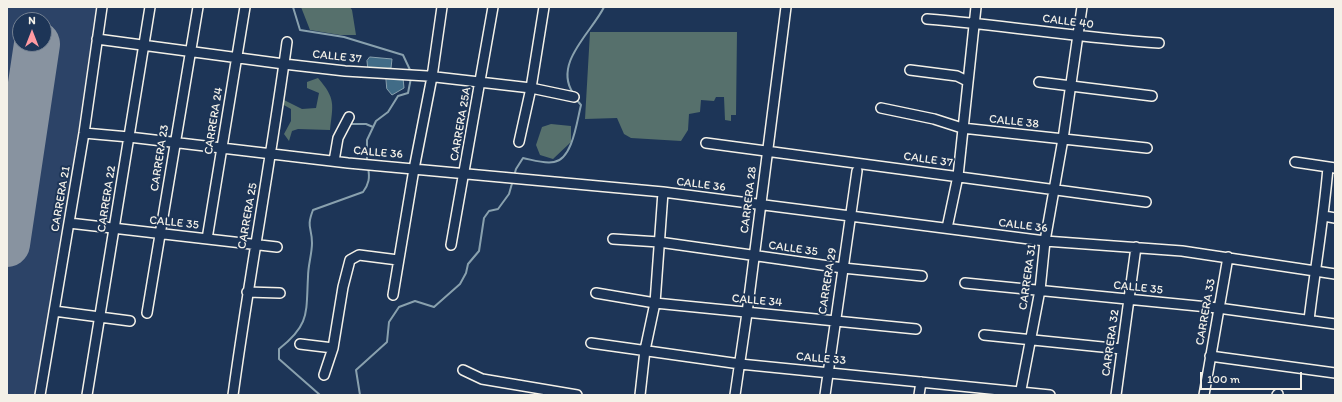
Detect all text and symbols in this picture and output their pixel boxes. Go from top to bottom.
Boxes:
north arrow [12,12,52,52]
street label: CALLE 40 [1042,12,1094,32]
text: N [28,14,36,27]
street label: CALLE 37 [312,47,362,67]
street label: CARRERA 24 [202,86,226,156]
street label: CARRERA 25A [447,86,475,162]
street label: CALLE 38 [988,112,1040,132]
street label: CARRERA 23 [148,124,172,192]
street label: CALLE 36 [353,144,403,162]
street label: CALLE 37 [903,149,953,171]
street label: CARRERA 21 [48,165,74,233]
street label: CARRERA 22 [95,165,119,233]
street label: CARRERA 28 [738,166,760,234]
street label: CALLE 36 [675,175,727,195]
street label: CARRERA 25 [235,182,261,250]
street label: CALLE 35 [148,213,200,233]
street label: CALLE 36 [997,216,1049,236]
street label: CALLE 35 [767,238,819,260]
street label: CARRERA 31 [1016,243,1040,311]
street label: CARRERA 29 [816,247,840,315]
street label: CARRERA 33 [1193,277,1219,347]
street label: CALLE 35 [1112,278,1164,298]
street label: CALLE 34 [731,292,783,310]
street label: CARRERA 32 [1099,309,1123,377]
street label: CALLE 33 [795,350,847,368]
scale bar [1202,364,1304,390]
text: 100 m [1207,372,1240,386]

